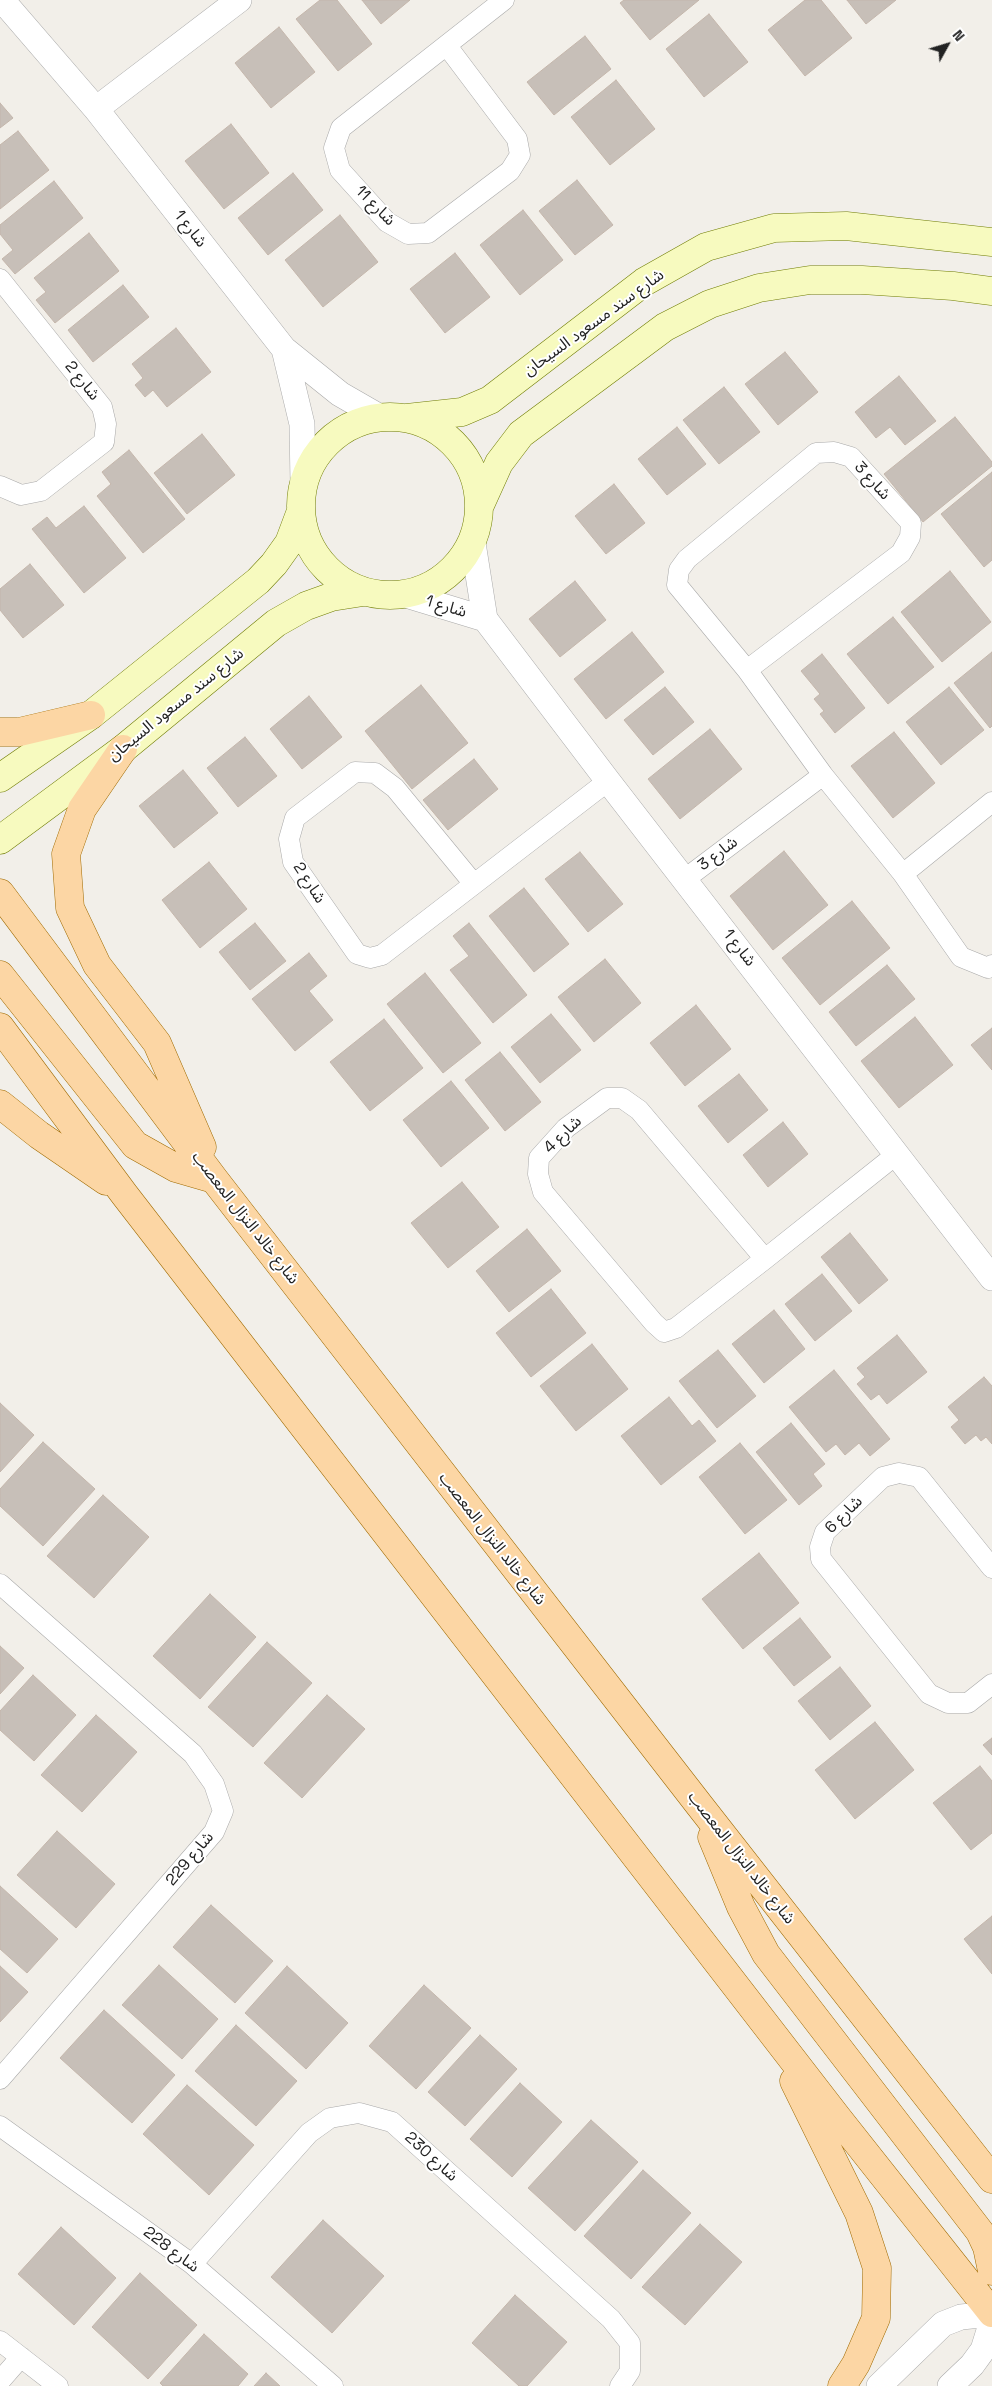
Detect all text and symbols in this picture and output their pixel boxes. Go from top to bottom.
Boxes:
north arrow [922,20,972,70]
text: N [949,26,969,45]
street label: شارع 11 [351,182,399,230]
street label: شارع 1 [170,207,210,251]
street label: شارع سند مسعود السيحان [520,266,668,380]
street label: شارع 2 [60,357,104,405]
street label: شارع 3 [850,458,894,504]
street label: شارع 1 [423,592,469,622]
street label: شارع سند مسعود السيحان [104,644,248,766]
street label: شارع 3 [694,833,742,875]
street label: شارع 2 [289,859,329,907]
street label: شارع 1 [719,926,759,970]
street label: شارع 4 [540,1112,586,1158]
street label: شارع خالد النزال المعصب [187,1148,303,1288]
street label: شارع خالد النزال المعصب [434,1469,550,1609]
street label: شارع 6 [821,1492,867,1538]
street label: شارع خالد النزال المعصب [683,1788,799,1928]
street label: شارع 229 [162,1828,218,1890]
street label: شارع 230 [400,2128,462,2186]
street label: شارع 228 [139,2223,203,2277]

